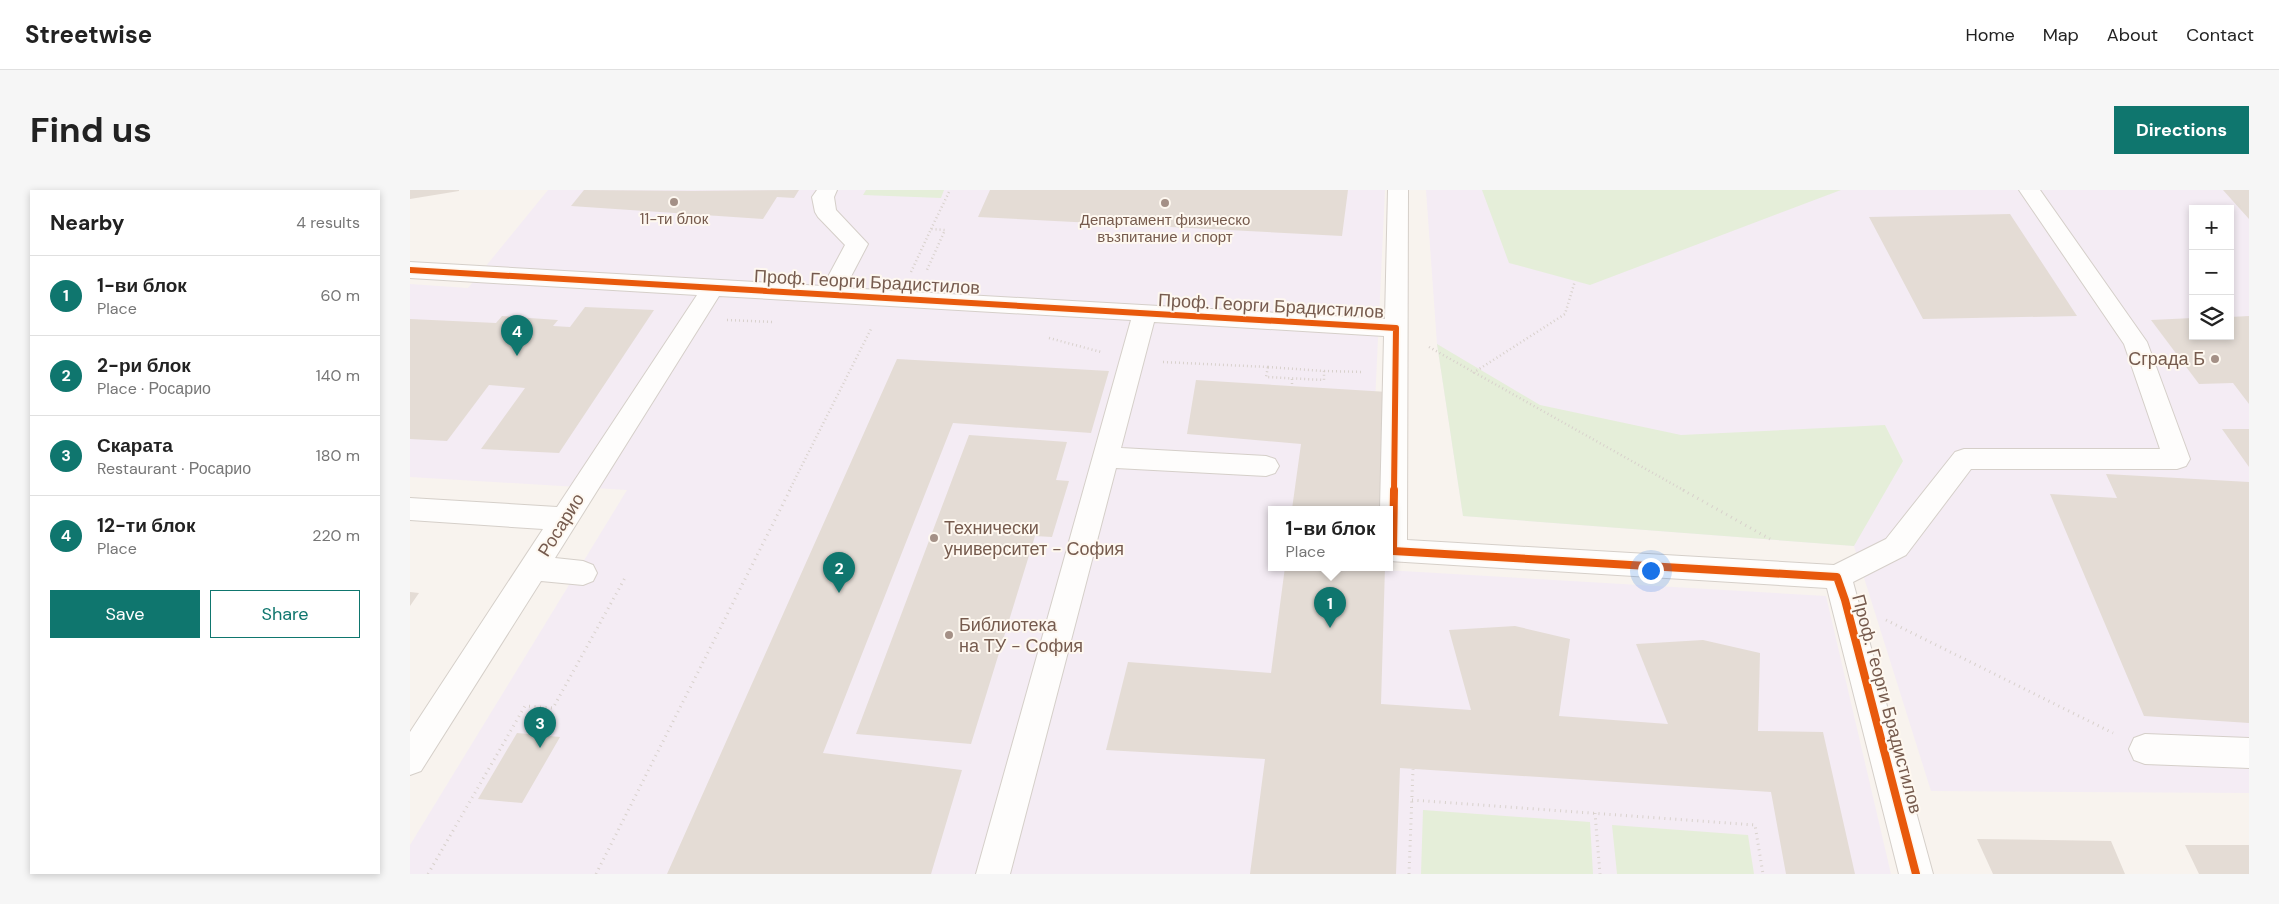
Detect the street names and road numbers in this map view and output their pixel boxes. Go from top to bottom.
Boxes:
street label: Проф. Георги Брадистилов [753,264,981,300]
street label: Проф. Георги Брадистилов [1157,288,1385,324]
street label: Росарио [532,489,590,561]
street label: Проф. Георги Брадистилов [1846,592,1928,816]

